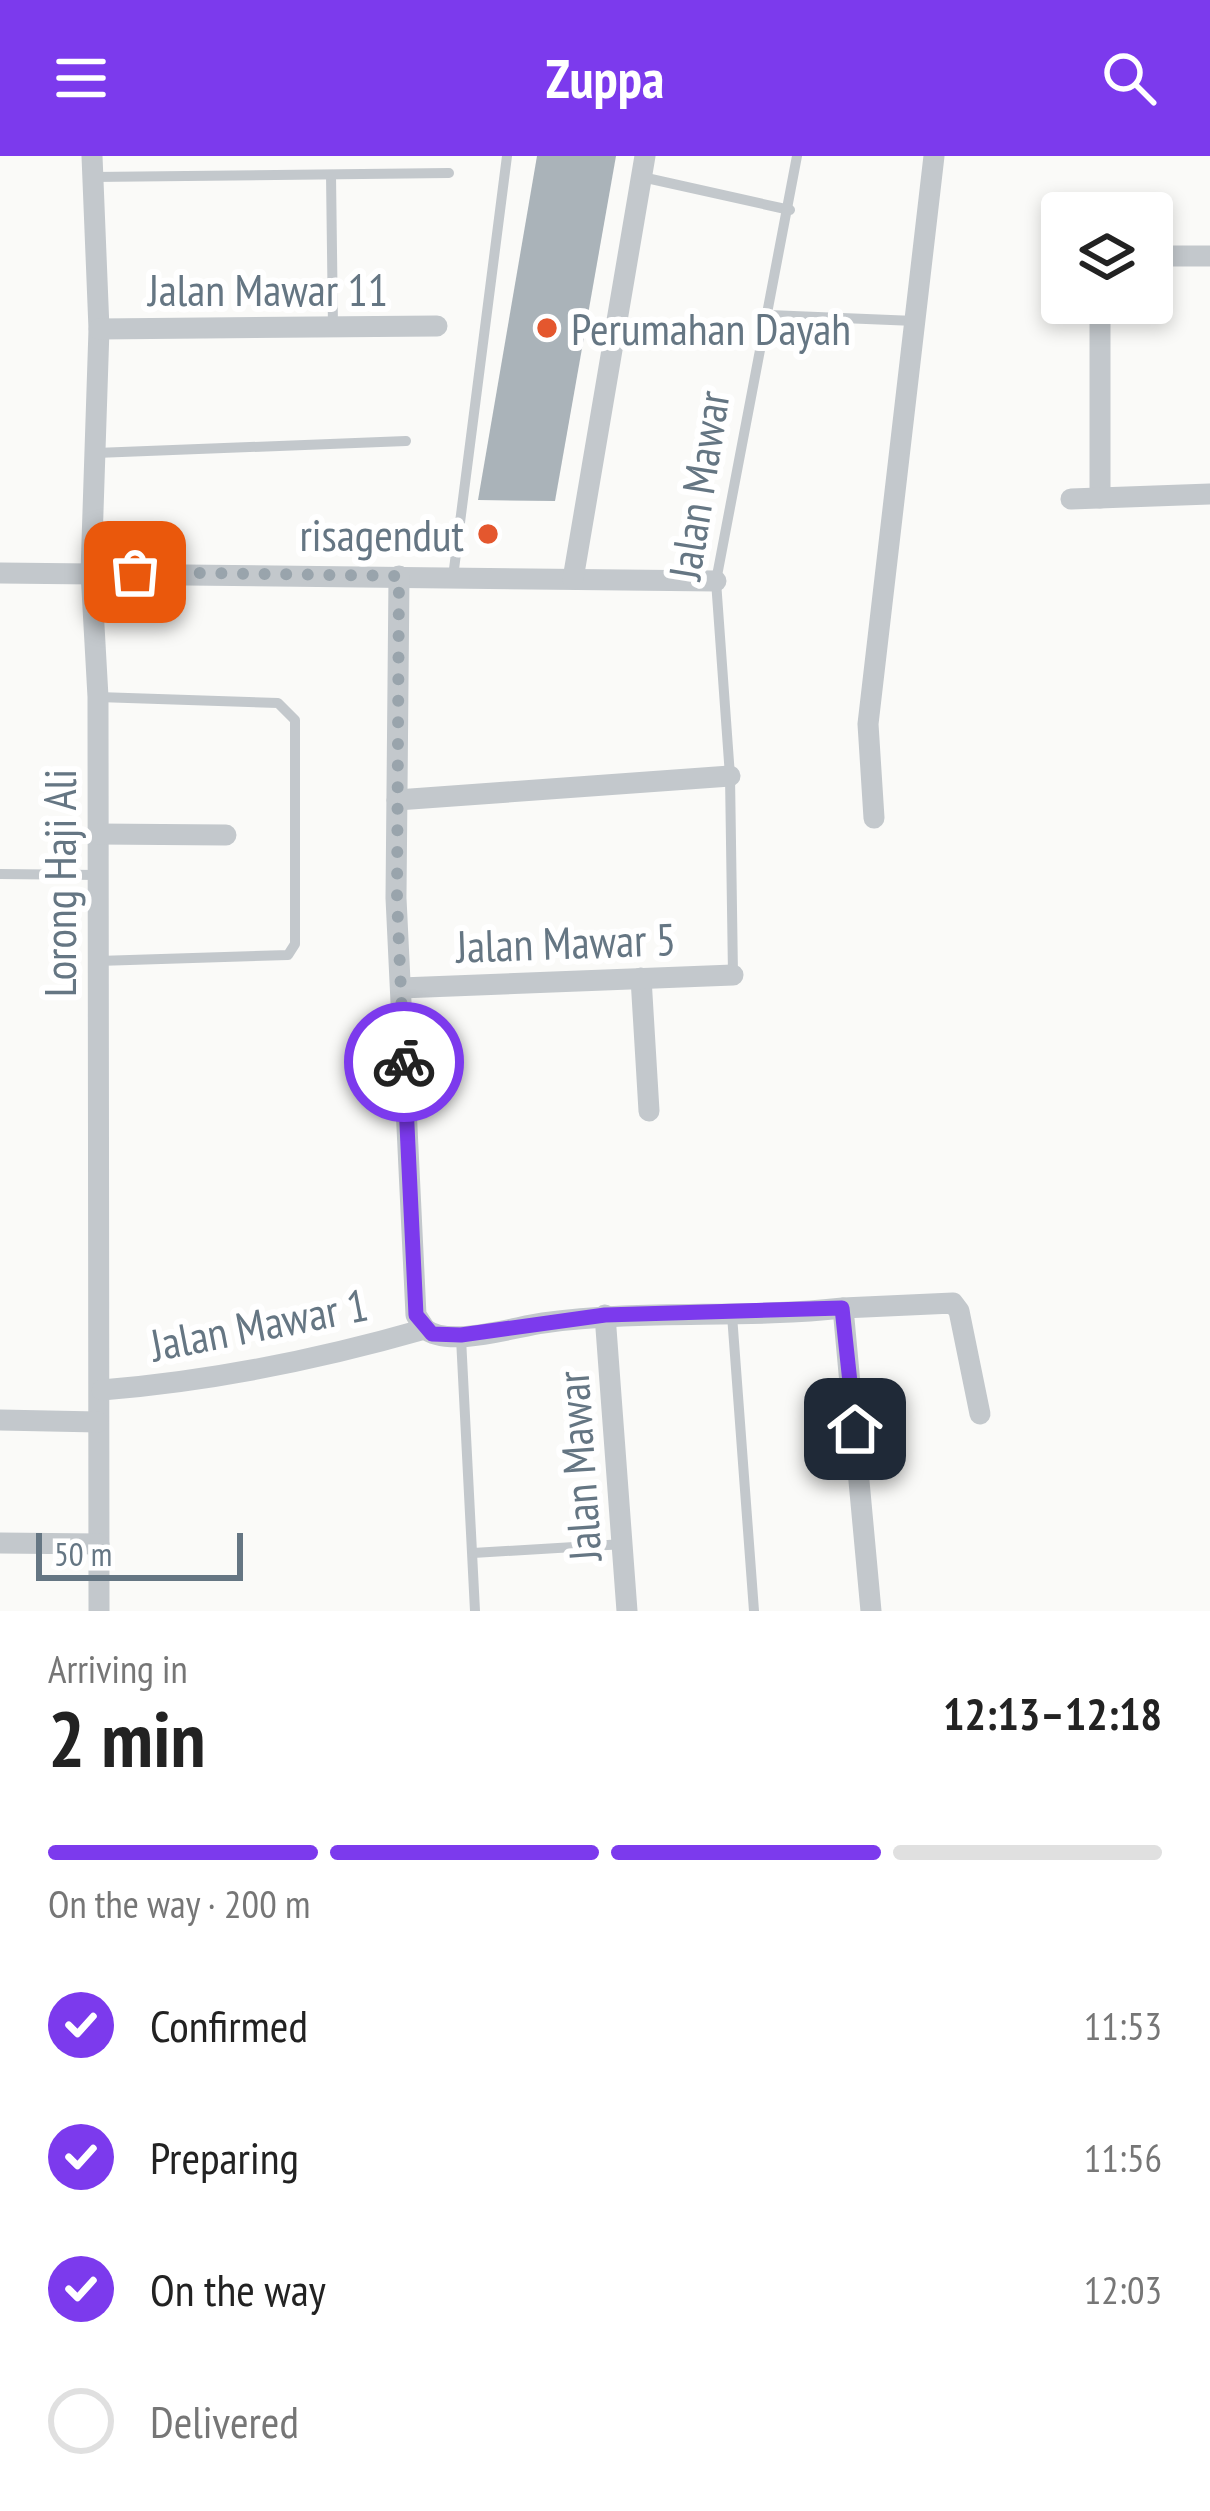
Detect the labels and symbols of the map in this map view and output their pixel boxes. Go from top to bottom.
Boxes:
street label: Jalan Mawar 11 [146,260,388,318]
place label: Perumahan Dayah [571,299,851,357]
marker: Perumahan Dayah [534,315,560,341]
street label: Jalan Mawar [654,386,742,585]
place label: risagendut [300,505,465,563]
pin [84,521,186,623]
marker: risagendut [475,521,501,547]
street label: Lorong Haji Ali [30,769,88,997]
street label: Jalan Mawar 5 [453,909,677,975]
courier [344,1002,464,1122]
street label: Jalan Mawar 1 [144,1275,372,1374]
street label: Jalan Mawar [542,1368,614,1565]
pin [804,1378,906,1480]
scale bar [36,1527,243,1580]

